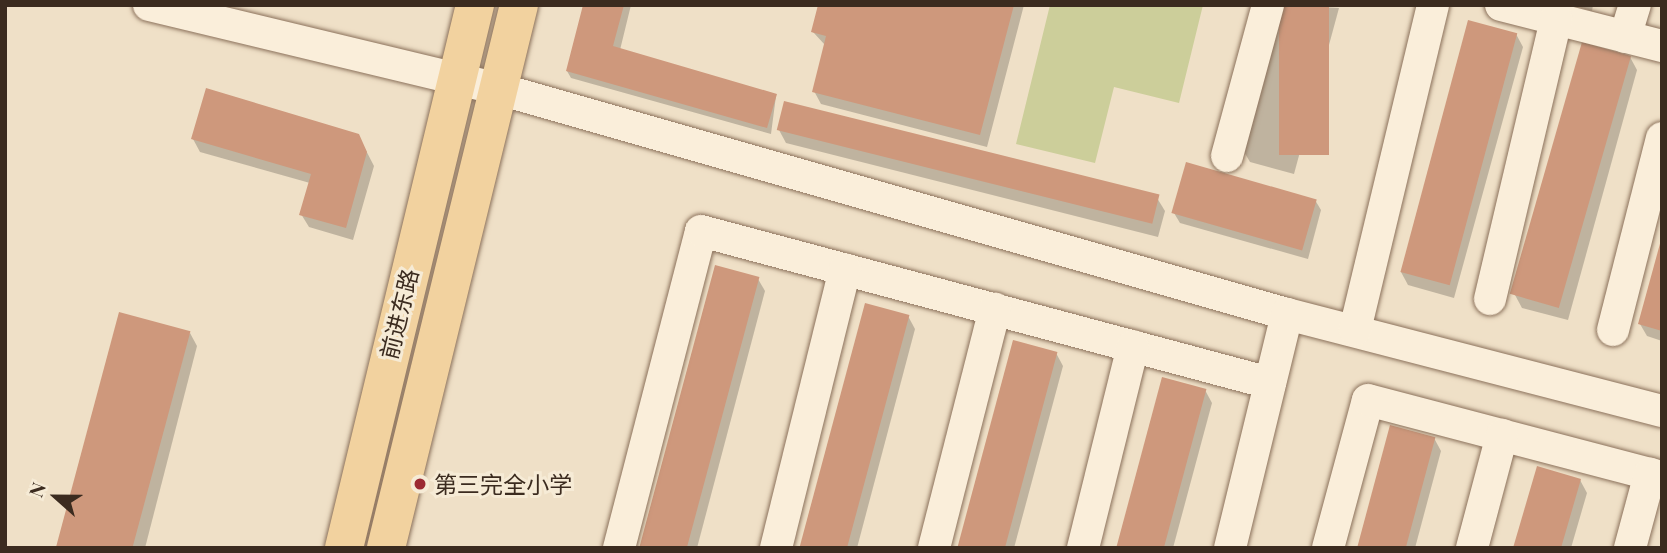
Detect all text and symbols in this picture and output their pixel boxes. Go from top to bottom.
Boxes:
street label: 前进东路 [374,266,424,362]
north arrow [21,462,91,532]
place label: 第三完全小学 [434,470,572,498]
marker: 第三完全小学 [412,476,428,492]
text: N [22,478,51,501]

